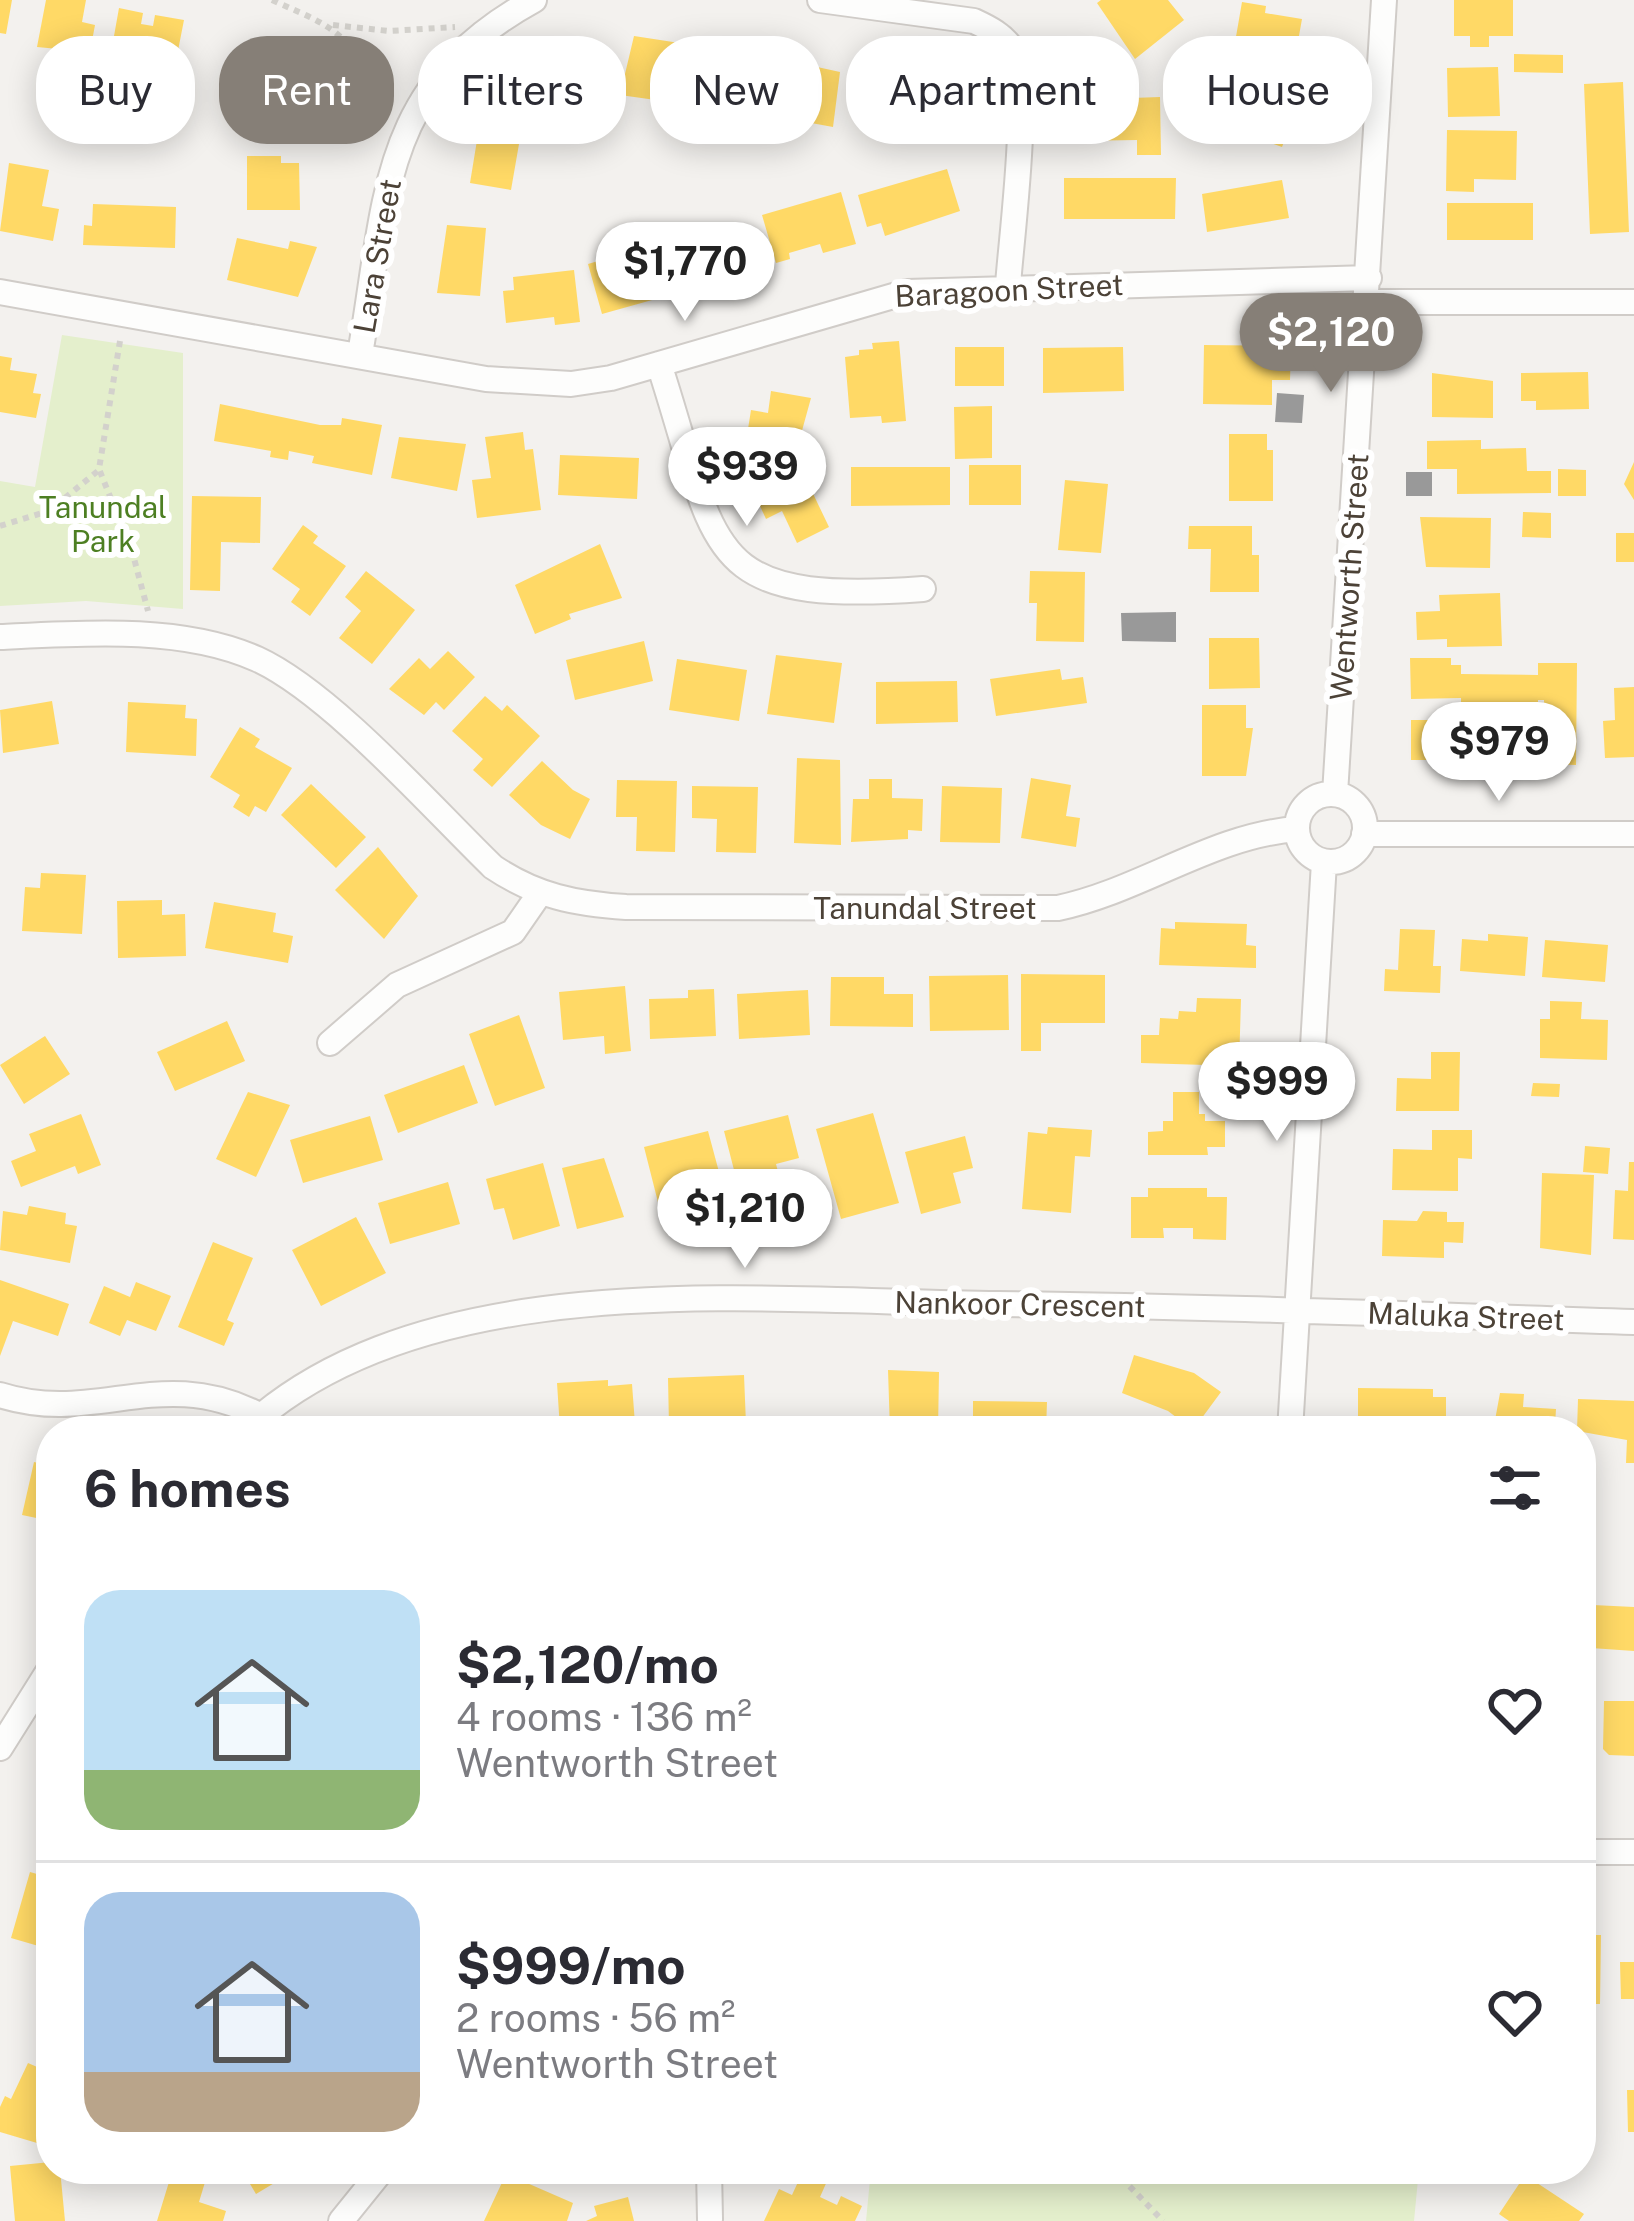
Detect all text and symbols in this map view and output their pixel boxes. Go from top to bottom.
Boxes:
chip: Buy [36,36,195,144]
chip: Rent [219,36,394,144]
chip: Filters [418,36,626,144]
chip: New [650,36,822,144]
chip: Apartment [846,36,1139,144]
chip: House [1163,36,1372,144]
street label: Lara Street [346,176,408,336]
pin: $1,770 [587,222,783,324]
text: $1,770 [623,238,747,284]
street label: Baragoon Street [894,266,1124,314]
pin: $2,120 [1233,293,1429,395]
text: $2,120 [1267,309,1395,355]
pin: $939 [676,427,818,529]
text: $939 [695,443,799,489]
street label: Wentworth Street [1322,452,1376,702]
park label: Tanundal Park [39,489,167,559]
pin: $979 [1428,702,1570,804]
text: $979 [1448,718,1550,764]
street label: Tanundal Street [813,890,1037,926]
pin: $999 [1206,1042,1348,1144]
text: $999 [1225,1058,1329,1104]
pin: $1,210 [647,1169,843,1271]
text: $1,210 [684,1185,806,1231]
street label: Nankoor Crescent [894,1284,1146,1324]
street label: Maluka Street [1367,1295,1565,1337]
icon: filters [1482,1455,1548,1521]
text: 6 homes [84,1459,291,1518]
text: $2,120/mo [456,1635,719,1694]
icon: home [180,1638,324,1782]
icon: heart [1482,1677,1548,1743]
text: 4 rooms · 136 m² [456,1694,752,1740]
text: Wentworth Street [456,1740,778,1786]
text: $999/mo [456,1936,686,1995]
icon: home [180,1940,324,2084]
icon: heart [1482,1979,1548,2045]
text: 2 rooms · 56 m² [456,1995,735,2041]
text: Wentworth Street [456,2041,778,2087]

